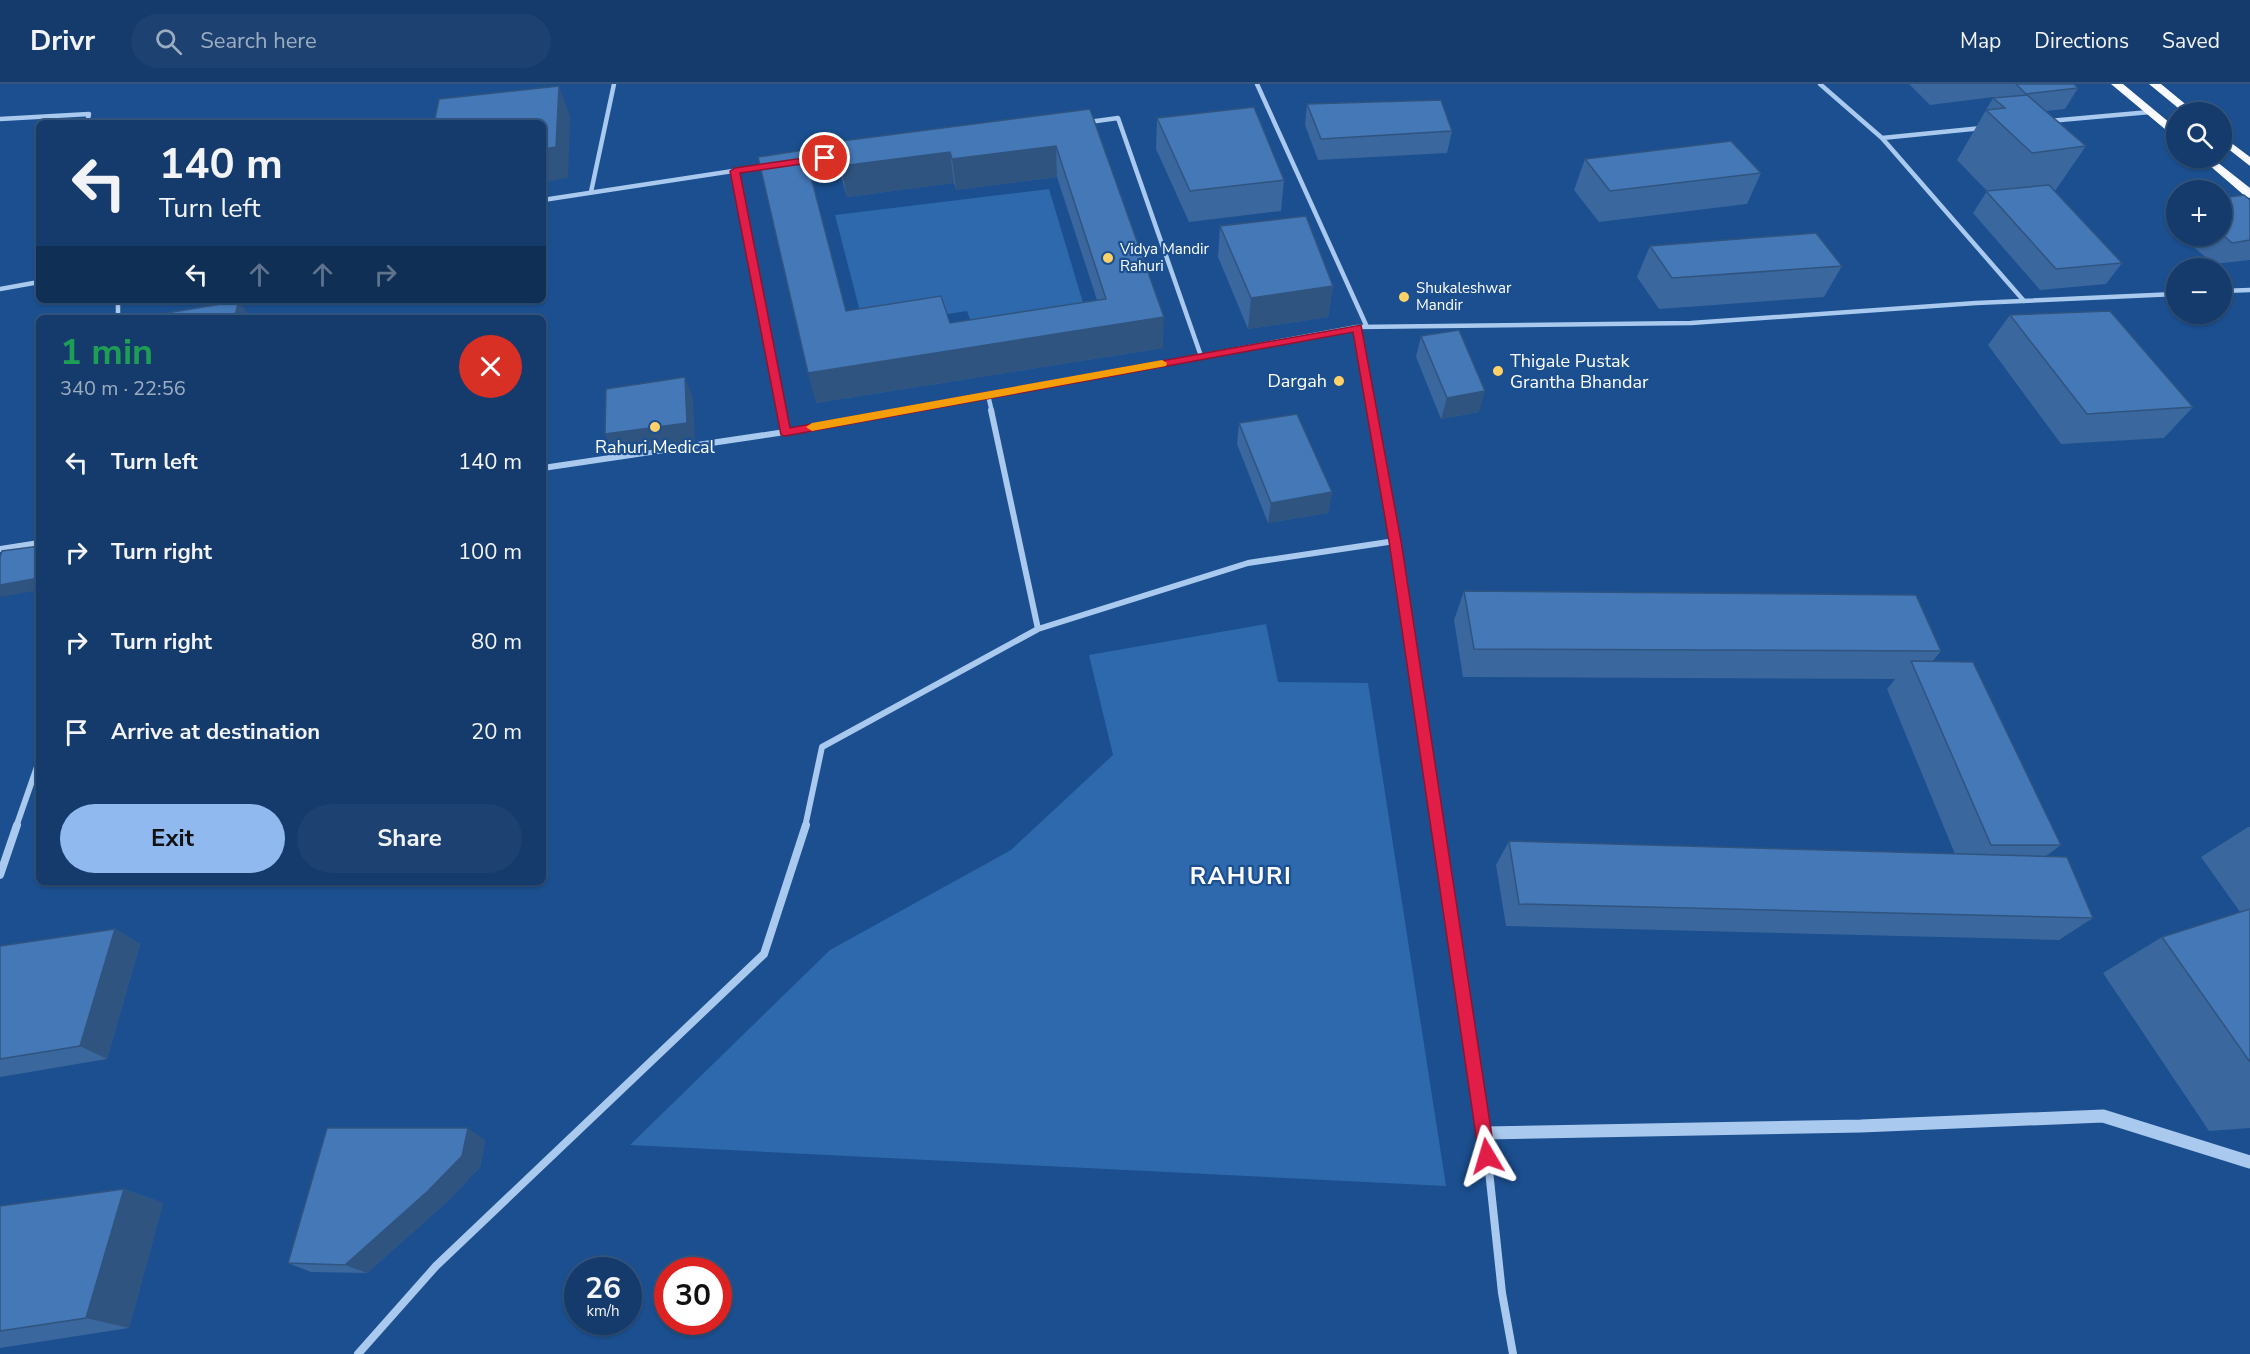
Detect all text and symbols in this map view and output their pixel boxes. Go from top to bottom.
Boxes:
search box [131,14,551,68]
text: Drivr [30,22,95,60]
icon: search [152,25,185,58]
text: Search here [200,26,317,56]
text: Map [1960,27,2001,55]
text: Directions [2034,27,2129,55]
text: Saved [2162,27,2220,55]
map controls [2166,102,2232,324]
button: search [2166,102,2232,168]
pin [799,132,850,183]
text: 140 m [159,136,283,193]
icon: arrive [808,141,841,174]
icon: left [60,144,138,222]
button: + [2166,180,2232,246]
text: Turn left [159,190,260,227]
place label: Vidya Mandir Rahuri [1119,239,1209,276]
marker: Vidya Mandir Rahuri [1101,251,1115,265]
icon: left [180,258,213,291]
icon: ahead [243,258,276,291]
icon: ahead [306,258,339,291]
icon: right [369,258,402,291]
button: − [2166,258,2232,324]
place label: Shukaleshwar Mandir [1416,278,1512,315]
marker: Shukaleshwar Mandir [1397,290,1411,304]
text: 1 min [60,328,153,377]
button: close [459,335,522,398]
place label: Thigale Pustak Grantha Bhandar [1510,349,1649,394]
marker: Thigale Pustak Grantha Bhandar [1491,364,1505,378]
place label: Dargah [1267,369,1327,393]
marker: Dargah [1332,374,1346,388]
text: 340 m · 22:56 [60,375,186,402]
marker: Rahuri Medical [648,420,662,434]
place label: Rahuri Medical [595,435,716,459]
icon: left [60,446,93,479]
text: Turn left [111,447,198,477]
text: 140 m [458,447,522,477]
icon: right [60,536,93,569]
text: Turn right [111,537,212,567]
text: 100 m [458,537,522,567]
icon: right [60,626,93,659]
text: Turn right [111,627,212,657]
text: 80 m [471,627,522,657]
icon: arrive [60,716,93,749]
text: Arrive at destination [111,717,320,747]
text: 20 m [471,717,522,747]
button: Exit [60,804,285,873]
button: Share [297,804,522,873]
district label: RAHURI [1190,860,1292,892]
position arrow [1455,1124,1519,1188]
speed limit sign: 30 [654,1257,732,1335]
text: 26 [585,1268,621,1309]
text: km/h [586,1301,620,1321]

